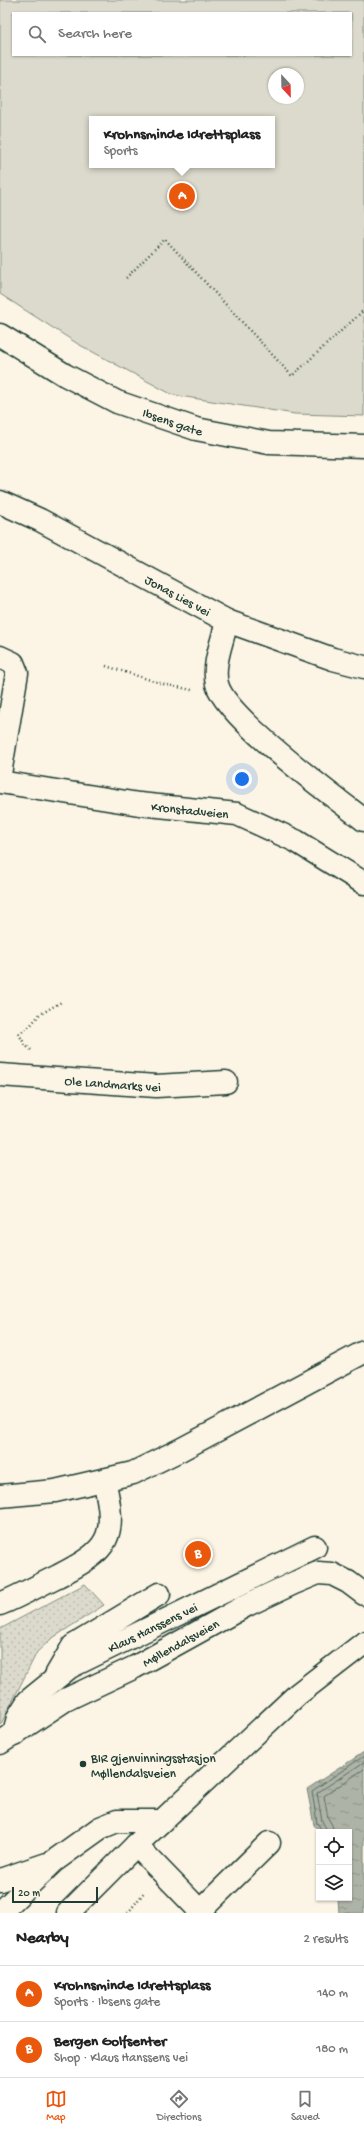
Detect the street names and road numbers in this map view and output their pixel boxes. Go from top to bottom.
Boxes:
street label: Ibsens gate [140,406,204,440]
street label: Jonas Lies vei [142,573,213,621]
street label: Kronstadveien [150,800,230,823]
street label: Ole Landmarks vei [64,1075,162,1096]
street label: Klaus Hanssens vei [106,1601,201,1657]
street label: Møllendalsveien [141,1617,223,1671]

